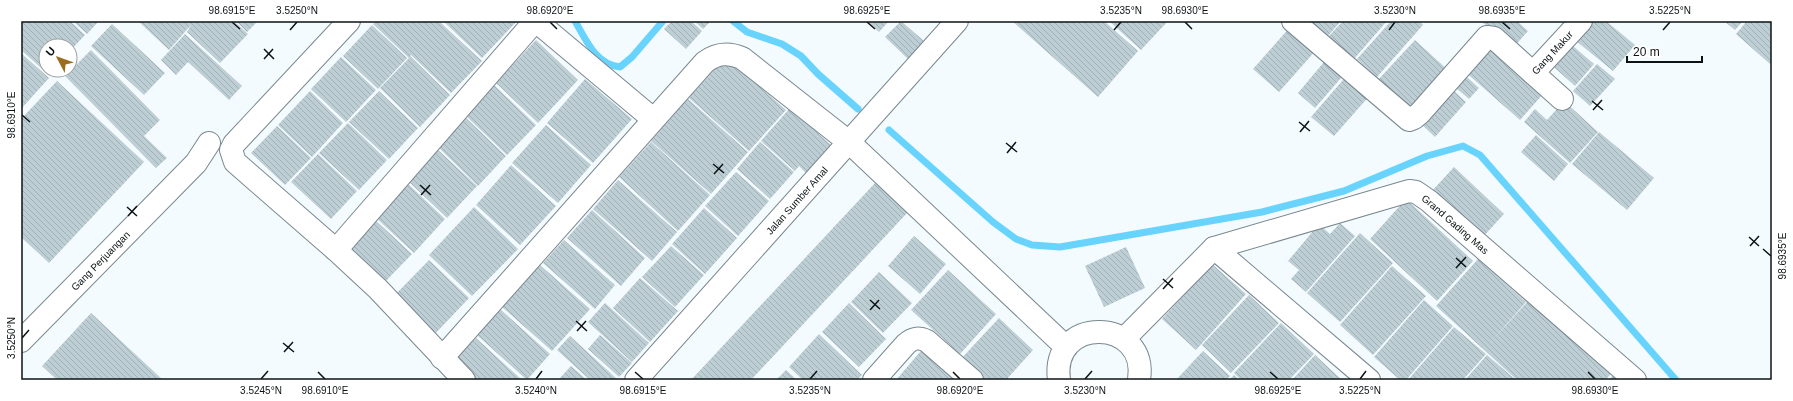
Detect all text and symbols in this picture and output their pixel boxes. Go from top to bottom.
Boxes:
text: 98.6915°E [209,5,256,16]
text: 3.5250°N [276,5,318,16]
text: 98.6920°E [527,5,574,16]
text: 98.6925°E [844,5,891,16]
text: 3.5235°N [1100,5,1142,16]
text: 98.6930°E [1162,5,1209,16]
text: 3.5230°N [1374,5,1416,16]
text: 98.6935°E [1479,5,1526,16]
text: 3.5225°N [1649,5,1691,16]
street label: Gang Makur [1529,28,1575,76]
north arrow [38,38,78,78]
scale bar [1627,38,1702,64]
text: U [43,44,58,58]
text: 20 m [1633,45,1660,59]
text: 98.6910°E [6,91,17,138]
street label: Jalan Sumber Amal [764,164,830,236]
street label: Grand Gading Mas [1420,192,1491,256]
street label: Gang Perjuangan [69,229,132,292]
text: 98.6935°E [1777,232,1788,279]
text: 3.5250°N [6,317,17,359]
text: 3.5245°N [240,385,282,396]
text: 98.6910°E [302,385,349,396]
text: 3.5240°N [515,385,557,396]
text: 98.6915°E [620,385,667,396]
text: 3.5235°N [789,385,831,396]
text: 98.6920°E [937,385,984,396]
text: 3.5230°N [1064,385,1106,396]
text: 98.6925°E [1255,385,1302,396]
text: 3.5225°N [1339,385,1381,396]
text: 98.6930°E [1572,385,1619,396]

